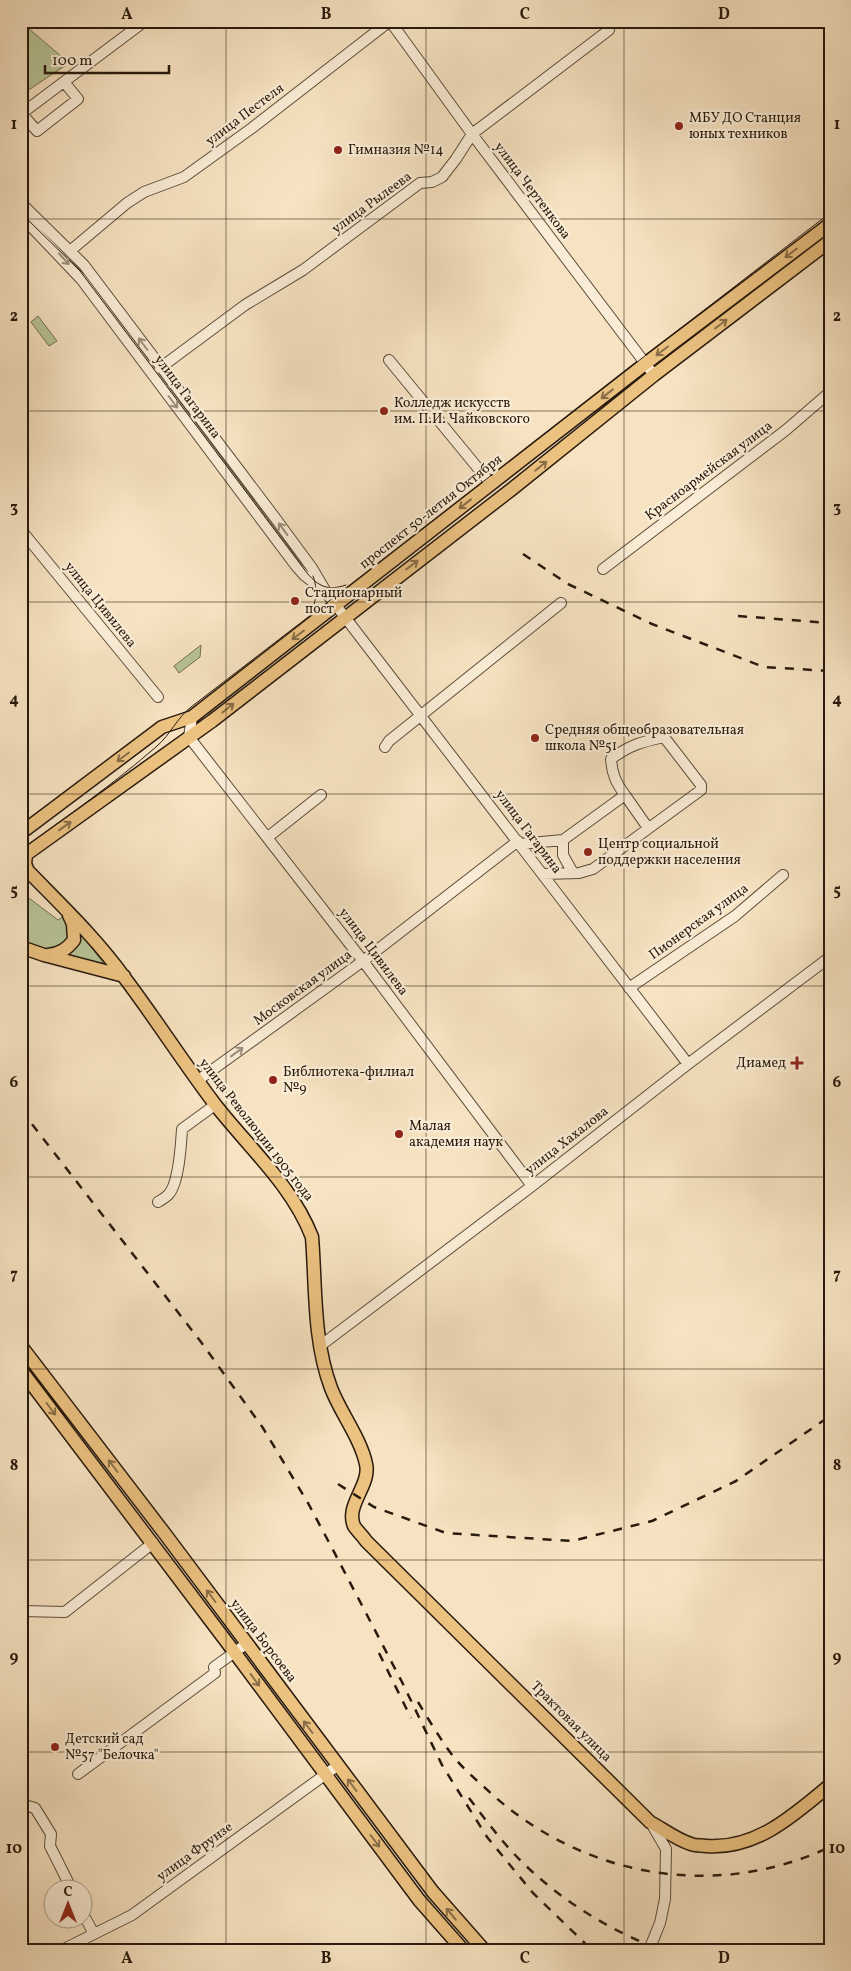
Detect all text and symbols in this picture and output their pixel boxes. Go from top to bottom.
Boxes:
text: A [121,4,133,26]
text: B [321,4,332,26]
text: C [520,4,530,26]
text: D [718,4,730,26]
scale bar [45,42,169,74]
text: 100 m [52,51,92,72]
street label: улица Пестеля [202,79,288,151]
place label: МБУ ДО Станция юных техников [689,109,801,144]
text: 1 [11,114,17,136]
text: 1 [834,114,840,136]
marker: МБУ ДО Станция юных техников [673,120,685,132]
street label: улица Чертенкова [489,139,575,243]
place label: Гимназия №14 [348,141,444,160]
marker: Гимназия №14 [332,144,344,156]
street label: улица Рылеева [328,167,416,239]
one-way arrow [784,248,798,258]
one-way arrow [58,253,70,265]
text: 2 [10,306,18,328]
text: 2 [833,306,841,328]
one-way arrow [714,319,727,330]
one-way arrow [137,338,148,351]
one-way arrow [655,346,668,357]
street label: улица Гагарина [149,351,225,443]
one-way arrow [601,388,614,399]
place label: Колледж искусств им. П.И. Чайковского [394,394,530,429]
one-way arrow [168,395,178,409]
marker: Колледж искусств им. П.И. Чайковского [378,405,390,417]
street label: Красноармейская улица [641,417,777,525]
street label: проспект 50-летия Октября [356,450,506,574]
one-way arrow [534,461,547,472]
text: 3 [10,497,18,519]
text: 3 [833,497,841,519]
one-way arrow [459,499,472,510]
one-way arrow [278,522,288,536]
street label: улица Цивилева [59,558,141,652]
one-way arrow [405,560,418,571]
place label: Стационарный пост [305,584,403,619]
marker: Стационарный пост [289,595,301,607]
one-way arrow [292,629,305,640]
text: 4 [9,689,19,711]
text: 4 [832,689,842,711]
one-way arrow [221,703,234,714]
place label: Средняя общеобразовательная школа №51 [545,721,744,756]
marker: Средняя общеобразовательная школа №51 [529,732,541,744]
one-way arrow [117,751,130,762]
street label: улица Гагарина [490,786,566,878]
one-way arrow [58,821,72,831]
place label: Центр социальной поддержки населения [598,835,741,870]
marker: Центр социальной поддержки населения [582,846,594,858]
street label: Пионерская улица [645,879,753,965]
text: 5 [10,880,18,902]
text: 5 [833,880,841,902]
street label: улица Цивилева [334,904,412,1000]
street label: Московская улица [250,946,356,1030]
one-way arrow [230,1047,243,1058]
place label: Диамед [736,1054,786,1073]
street label: улица Революции 1905 года [194,1055,318,1205]
marker: Диамед [790,1056,804,1070]
place label: Библиотека-филиал №9 [283,1063,415,1098]
text: 6 [10,1072,19,1094]
text: 6 [833,1072,842,1094]
marker: Библиотека-филиал №9 [267,1074,279,1086]
street label: улица Хахалова [521,1102,613,1180]
place label: Малая академия наук [409,1117,504,1152]
marker: Малая академия наук [393,1128,405,1140]
text: 7 [10,1264,18,1286]
text: 7 [833,1264,841,1286]
one-way arrow [46,1402,56,1416]
text: 8 [10,1455,18,1477]
text: 8 [833,1455,841,1477]
one-way arrow [108,1460,119,1473]
one-way arrow [206,1589,216,1603]
street label: улица Борсоева [225,1595,301,1687]
text: 9 [10,1647,19,1669]
text: 9 [833,1647,842,1669]
one-way arrow [250,1673,261,1686]
street label: Трактовая улица [526,1677,616,1767]
one-way arrow [303,1720,313,1734]
place label: Детский сад №57 "Белочка" [65,1730,159,1765]
marker: Детский сад №57 "Белочка" [49,1741,61,1753]
one-way arrow [346,1779,357,1792]
street label: улица Фрунзе [153,1818,237,1886]
one-way arrow [370,1834,380,1848]
text: 10 [6,1838,22,1860]
text: 10 [829,1838,845,1860]
north arrow [42,1878,92,1928]
text: С [63,1883,73,1902]
one-way arrow [446,1908,457,1921]
text: A [121,1948,133,1970]
text: B [321,1948,332,1970]
text: C [520,1948,530,1970]
text: D [718,1948,730,1970]

